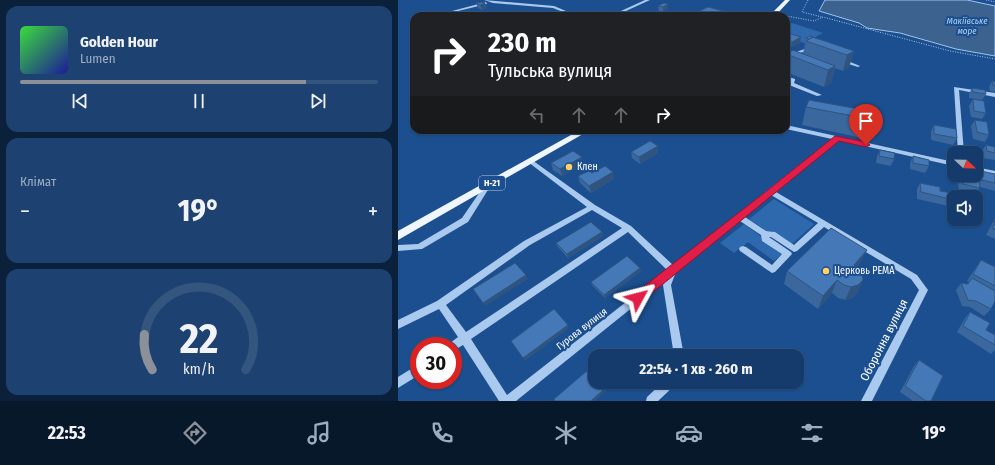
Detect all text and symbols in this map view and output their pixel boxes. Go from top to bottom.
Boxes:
water label: Макіївське море [947,16,988,36]
text: 230 m [488,26,557,59]
icon: right [422,28,474,80]
text: Golden Hour [80,33,158,51]
text: Lumen [80,51,116,66]
text: Тульська вулиця [488,60,612,82]
icon: previous [69,90,91,112]
icon: pause [188,90,210,112]
icon: next [307,90,329,112]
icon: left [526,104,548,126]
icon: ahead [568,104,590,126]
icon: ahead [610,104,632,126]
icon: right [652,104,674,126]
pin [849,104,883,145]
icon: arrive [855,110,877,132]
north arrow [947,146,983,182]
map controls [947,146,983,226]
place label: Клен [577,161,598,173]
marker: Клен [564,162,574,172]
text: Клімат [20,174,56,189]
road number: Н-21 [479,176,505,190]
button: sound [947,190,983,226]
text: 19° [178,193,220,229]
text: − [20,198,30,225]
text: + [368,198,378,225]
place label: Церковь РЕМА [834,265,895,277]
marker: Церковь РЕМА [821,266,831,276]
position arrow [617,277,659,319]
street label: Оборонна вулиця [857,297,911,383]
street label: Гурова вулиця [554,305,610,353]
text: 22 [179,314,218,364]
speed limit sign: 30 [410,337,462,389]
text: 22:54 · 1 хв · 260 m [639,360,753,378]
text: km/h [183,361,215,378]
icon: directions [181,419,209,447]
icon: music [305,419,333,447]
icon: phone [428,419,456,447]
icon: climate [552,419,580,447]
icon: car [675,419,703,447]
icon: filters [798,419,826,447]
text: 22:53 [48,422,86,444]
text: 19° [922,422,947,444]

